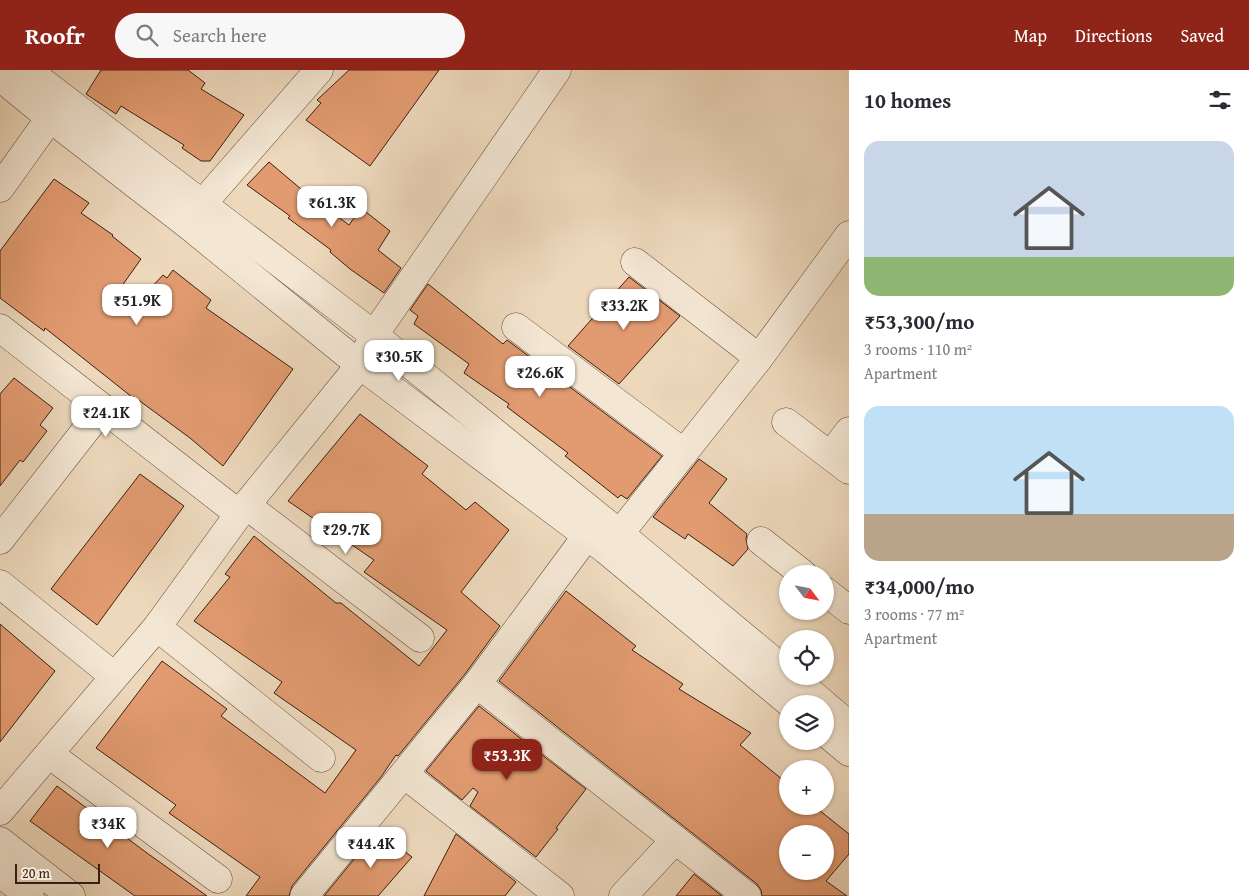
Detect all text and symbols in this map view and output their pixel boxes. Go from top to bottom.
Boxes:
search box [115,13,465,58]
text: Roofr [25,18,85,53]
icon: search [133,21,161,49]
text: Search here [173,21,267,49]
text: Map [1014,22,1047,49]
text: Directions [1075,22,1152,49]
text: Saved [1180,22,1224,49]
text: 10 homes [864,85,951,116]
icon: filters [1206,86,1234,114]
icon: home [1004,173,1094,263]
pin: ₹61.3K [291,186,373,228]
text: ₹61.3K [308,190,356,214]
pin: ₹51.9K [96,284,178,326]
text: ₹51.9K [113,288,161,312]
pin: ₹33.2K [583,288,665,331]
text: ₹33.2K [600,293,648,317]
text: ₹53,300/mo [864,306,974,337]
text: 3 rooms · 110 m² [864,337,972,361]
pin: ₹30.5K [358,340,440,382]
text: ₹30.5K [375,344,423,368]
pin: ₹26.6K [499,356,581,398]
text: ₹26.6K [516,360,564,384]
text: Apartment [864,361,937,385]
pin: ₹24.1K [65,396,147,438]
text: ₹24.1K [82,400,130,424]
icon: home [1004,438,1094,528]
pin: ₹29.7K [305,512,387,555]
text: ₹29.7K [322,517,370,541]
north arrow [779,565,834,620]
map controls [779,565,834,880]
text: ₹34,000/mo [864,571,974,602]
text: 3 rooms · 77 m² [864,602,964,626]
text: Apartment [864,626,937,650]
button: locate [779,630,834,685]
button: layers [779,695,834,750]
pin: ₹53.3K [466,738,548,781]
text: ₹53.3K [483,743,531,767]
button: + [779,760,834,815]
pin: ₹34K [78,806,138,849]
text: ₹34K [91,811,125,835]
button: − [779,825,834,880]
pin: ₹44.4K [330,826,412,869]
text: ₹44.4K [347,831,395,855]
scale bar [15,861,100,884]
text: 20 m [22,863,50,883]

